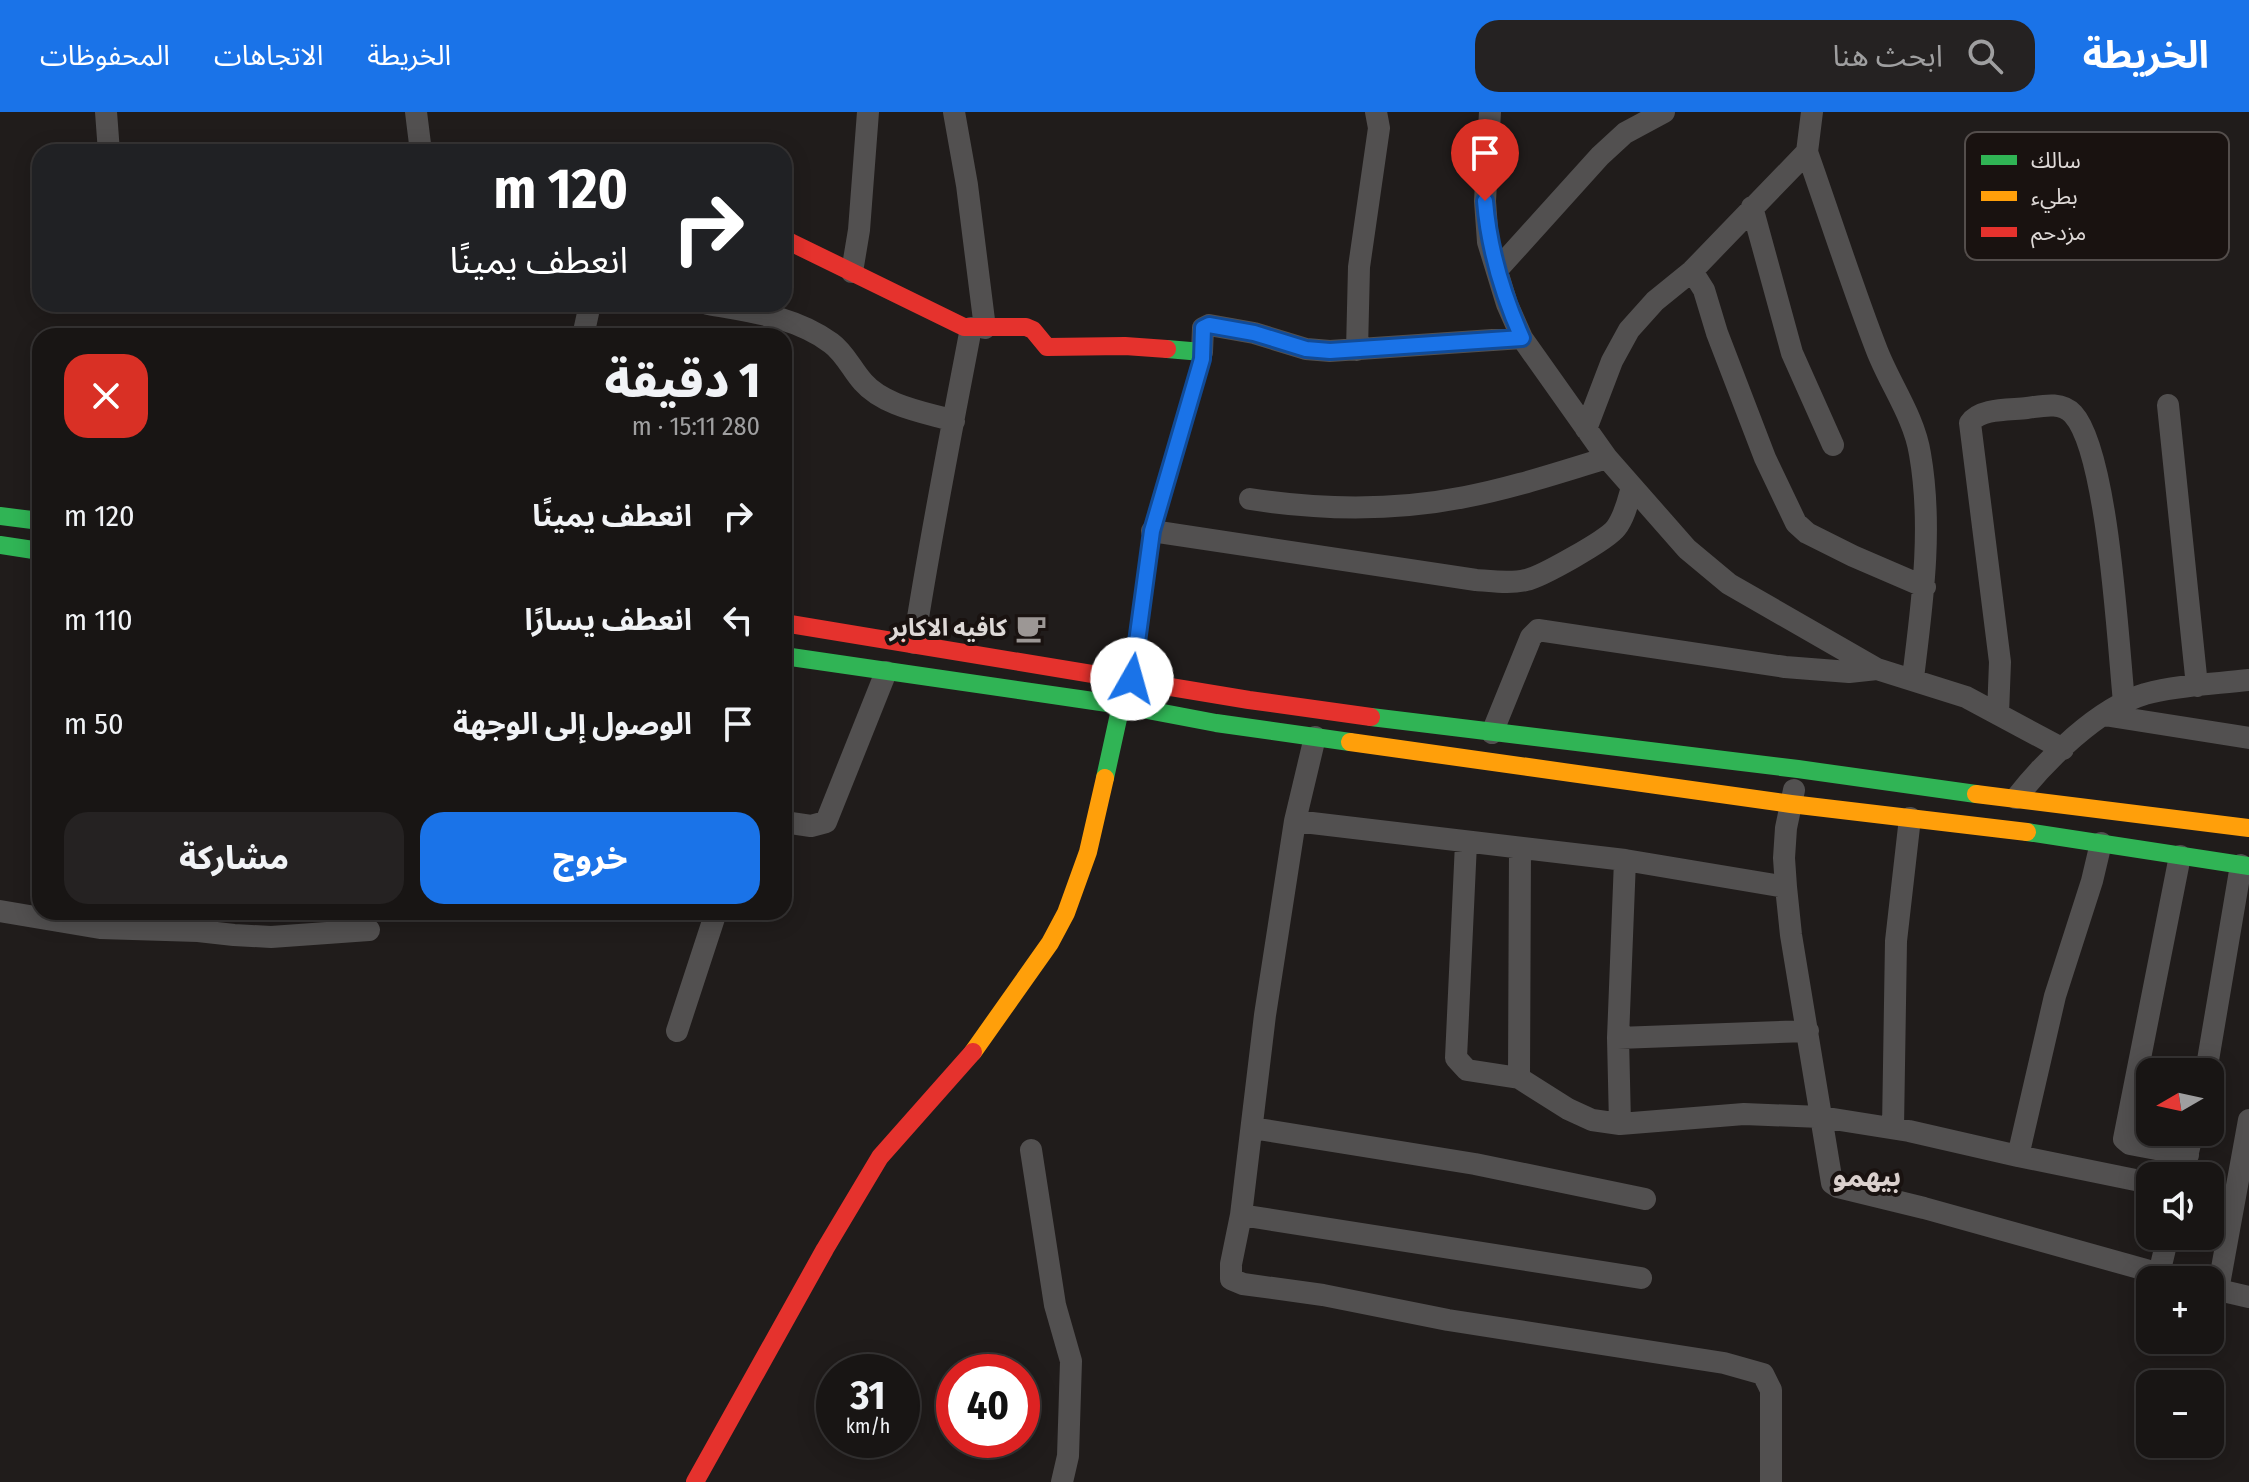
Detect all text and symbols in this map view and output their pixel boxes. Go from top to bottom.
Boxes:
search box [1475,20,2035,92]
text: الخريطة [2083,32,2209,78]
icon: search [1963,34,2007,78]
text: ابحث هنا [1832,38,1943,74]
text: المحفوظات [40,39,170,72]
text: الاتجاهات [214,39,323,72]
text: الخريطة [367,39,451,72]
pin [1451,119,1519,201]
icon: arrive [1463,131,1507,175]
legend [1965,132,2229,260]
text: سالك [2031,147,2081,174]
text: 120 m [493,156,628,223]
icon: right [656,176,760,280]
text: بطيء [2031,183,2078,213]
text: مزدحم [2031,219,2086,249]
text: انعطف يمينًا [450,239,628,283]
text: 1 دقيقة [604,352,760,410]
button: close [64,354,148,438]
text: 280 m · 15:11 [632,411,760,442]
icon: right [716,494,760,538]
text: 120 m [64,498,135,534]
text: انعطف يمينًا [532,498,692,534]
icon: left [716,598,760,642]
text: 110 m [64,602,133,638]
text: انعطف يسارًا [525,602,692,638]
cafe icon: كافيه الاكابر [1014,611,1048,645]
place label: كافيه الاكابر [889,614,1008,642]
position arrow [1090,637,1174,721]
icon: arrive [716,702,760,746]
text: 50 m [64,706,124,742]
text: الوصول إلى الوجهة [453,706,692,742]
button: مشاركة [64,812,404,904]
button: خروج [420,812,760,904]
north arrow [2136,1058,2224,1146]
map controls [2136,1058,2224,1458]
district label: بيهمو [1833,1160,1901,1193]
button: sound [2136,1162,2224,1250]
button: + [2136,1266,2224,1354]
speed limit sign: 40 [936,1354,1040,1458]
button: − [2136,1370,2224,1458]
text: 31 [850,1372,886,1420]
text: km/h [846,1414,890,1438]

